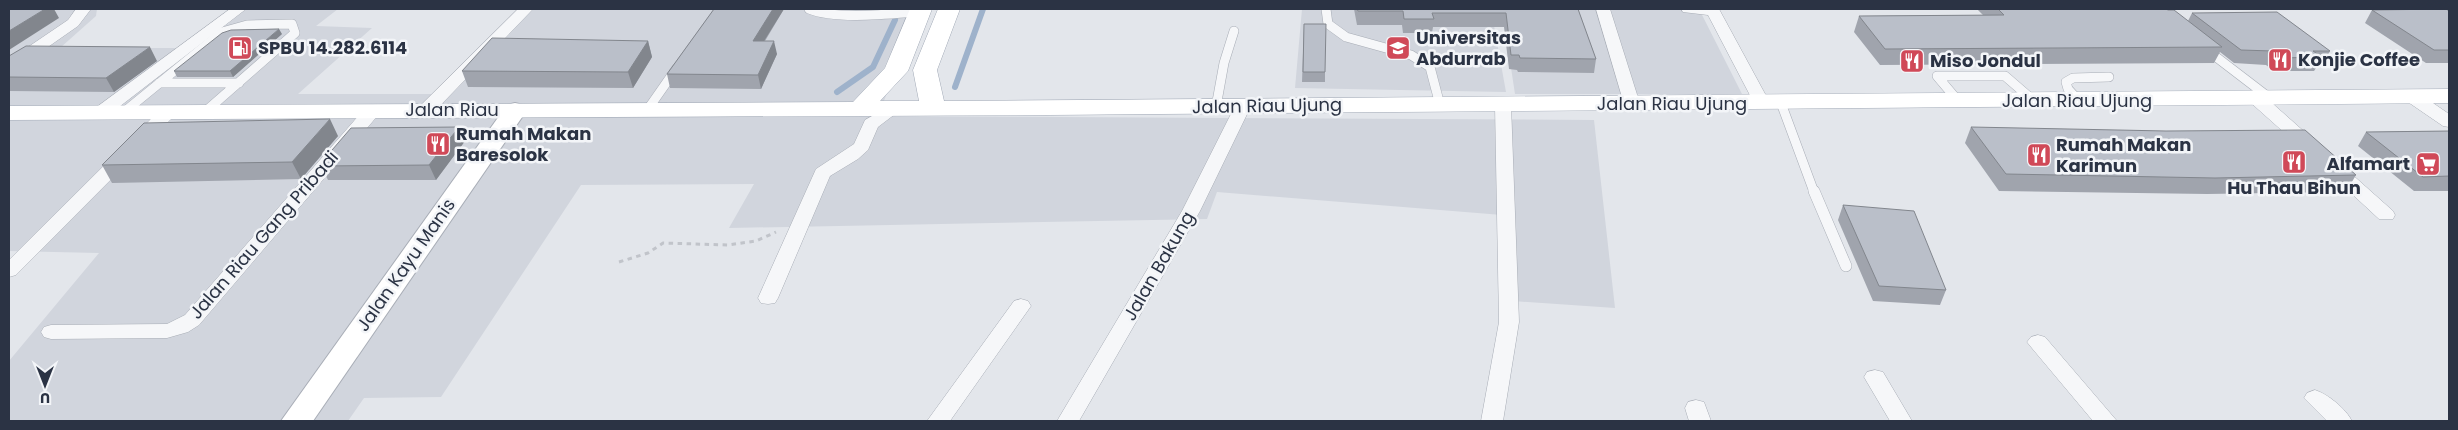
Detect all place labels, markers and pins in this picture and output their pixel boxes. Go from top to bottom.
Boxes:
place label: Universitas Abdurrab [1416,25,1521,71]
fuel station icon: SPBU 14.282.6114 [227,35,253,61]
place label: SPBU 14.282.6114 [258,35,407,60]
school or university icon: Universitas Abdurrab [1385,35,1411,61]
restaurant icon: Konjie Coffee [2267,47,2293,73]
place label: Konjie Coffee [2298,47,2420,72]
restaurant icon: Miso Jondul [1899,48,1925,74]
place label: Miso Jondul [1930,48,2041,73]
place label: Rumah Makan Baresolok [456,121,591,167]
restaurant icon: Rumah Makan Baresolok [425,131,451,157]
place label: Rumah Makan Karimun [2056,132,2191,178]
restaurant icon: Rumah Makan Karimun [2026,142,2052,168]
restaurant icon: Hu Thau Bihun [2281,149,2307,175]
place label: Alfamart [2326,151,2410,176]
supermarket icon: Alfamart [2415,151,2441,177]
place label: Hu Thau Bihun [2227,175,2361,200]

